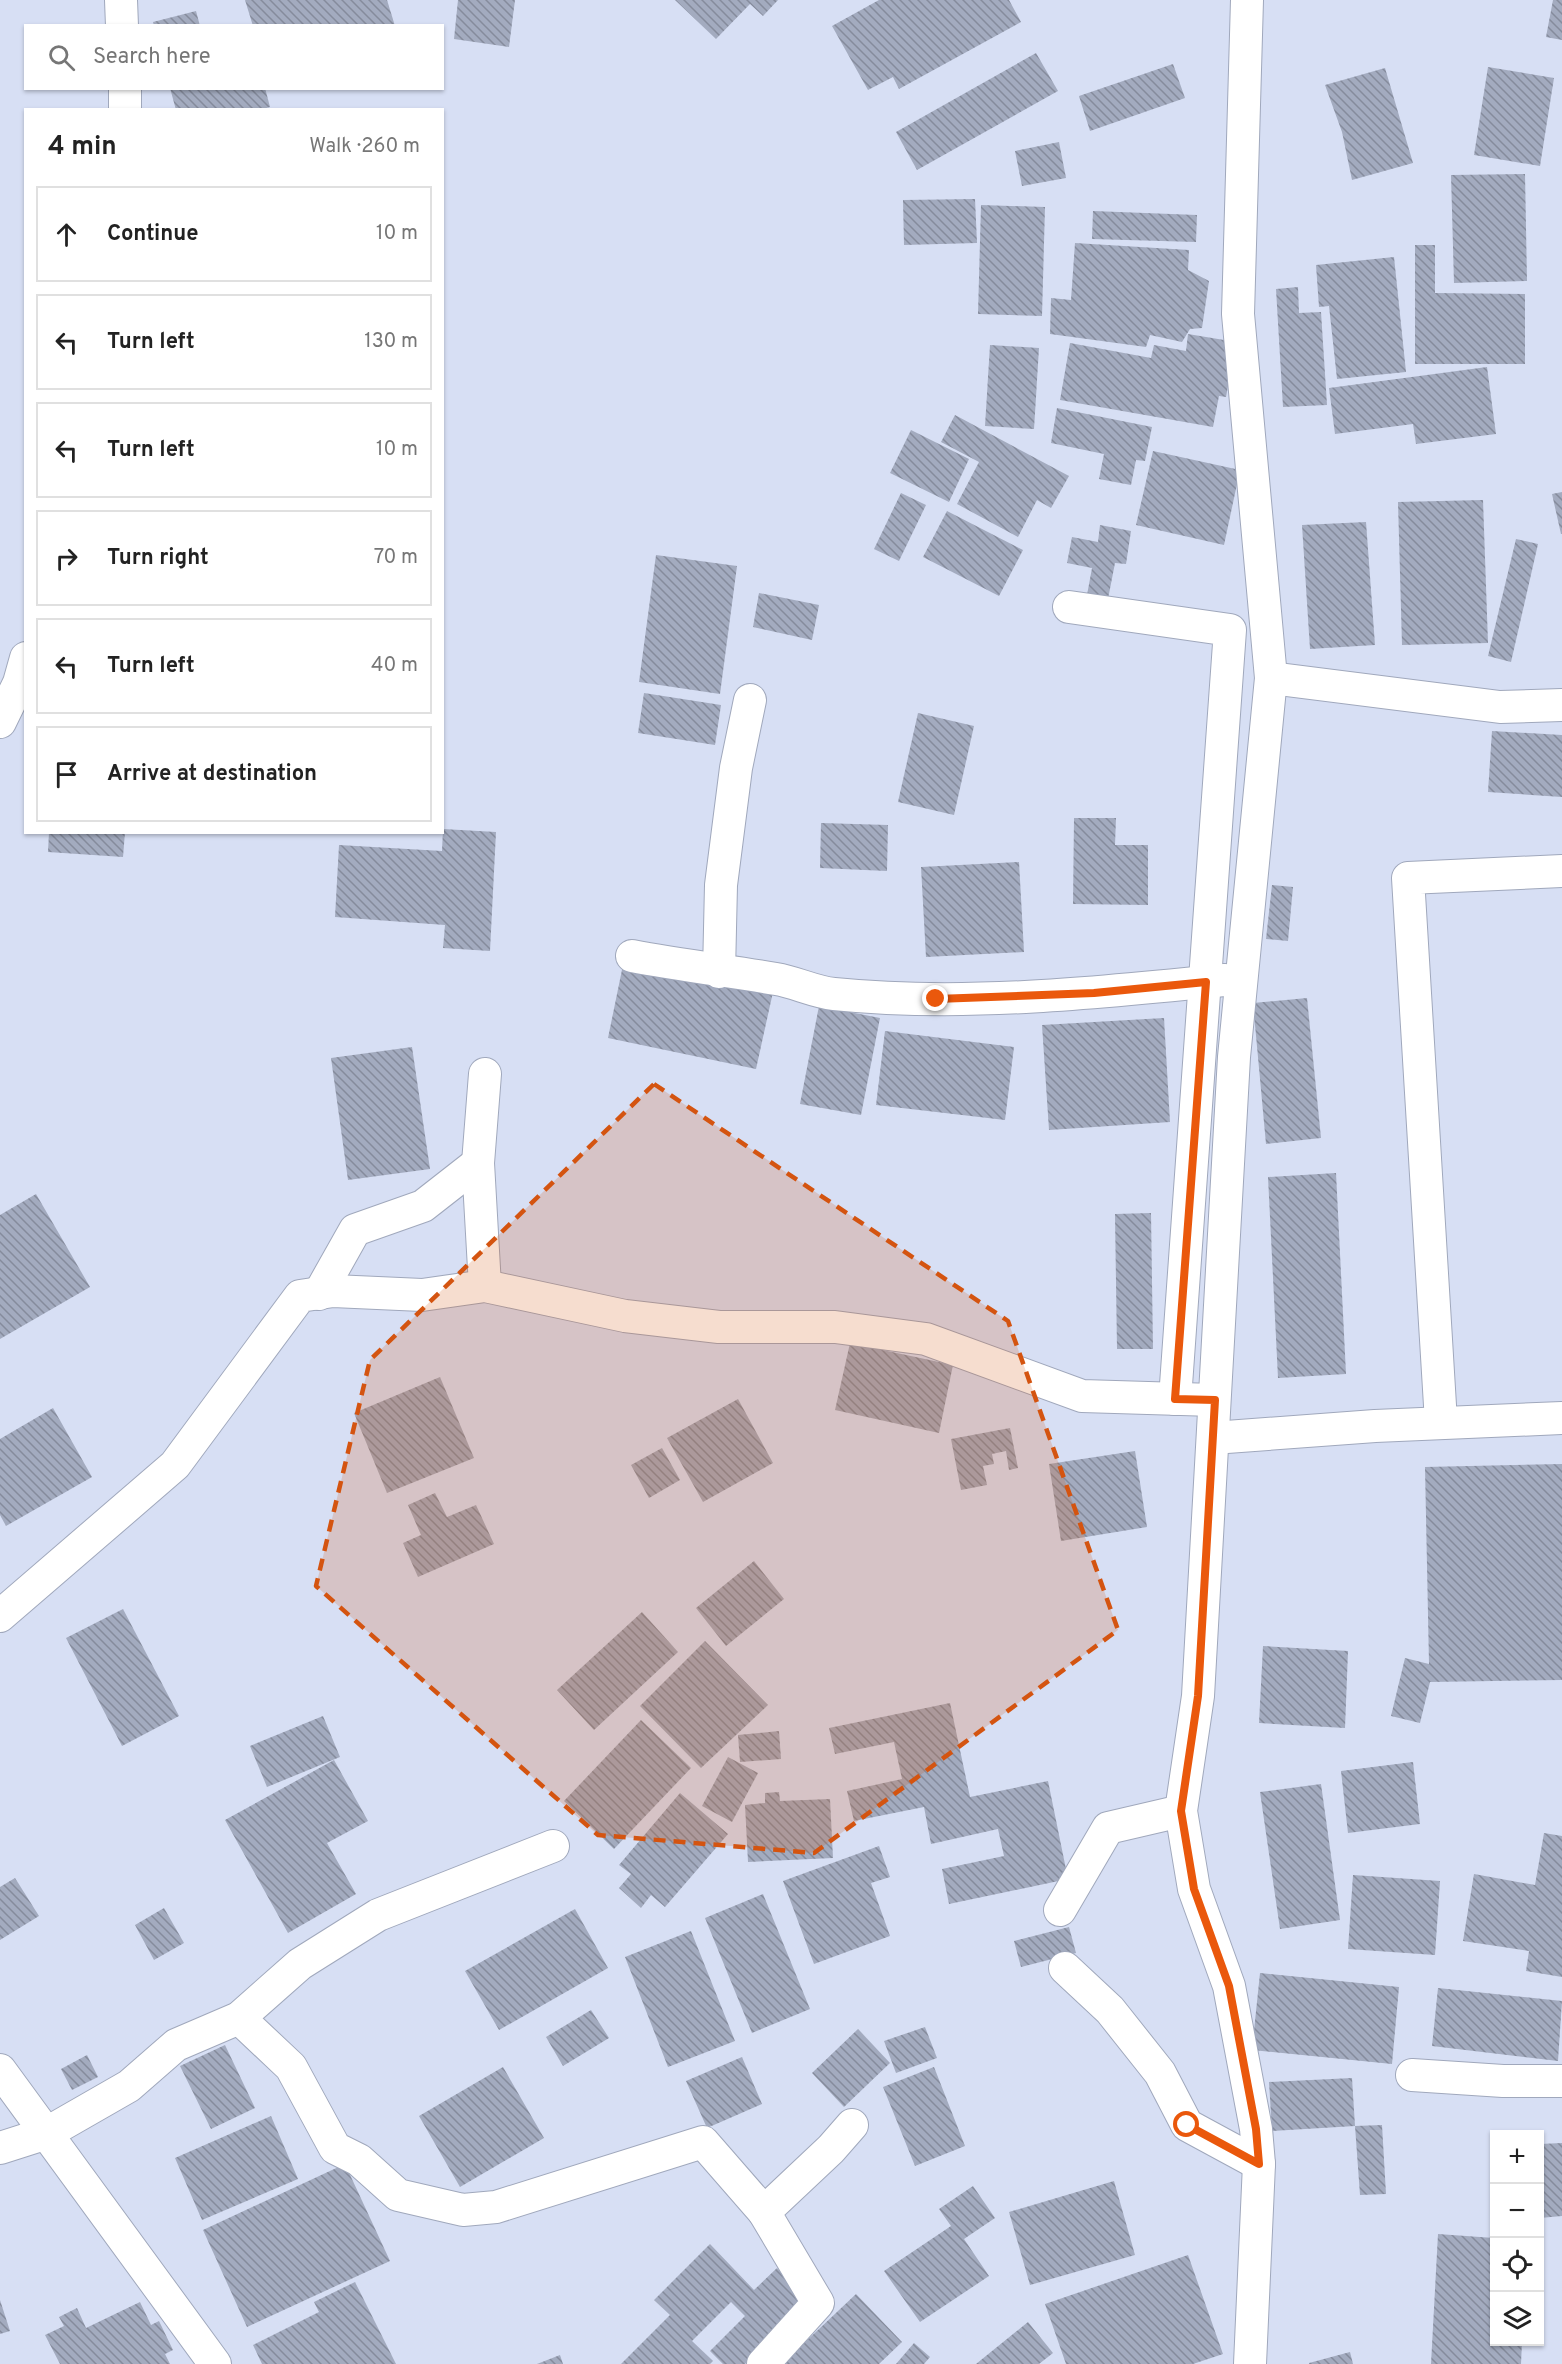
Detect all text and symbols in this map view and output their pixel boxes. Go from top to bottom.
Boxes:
search box [24,24,444,90]
icon: search [45,41,78,74]
text: Search here [93,44,211,71]
text: 4 min [48,131,117,164]
text: Walk · 260 m [309,134,420,160]
icon: ahead [50,218,83,251]
text: Continue [107,221,198,248]
text: 10 m [376,221,418,247]
icon: left [50,326,83,359]
text: Turn left [107,329,195,356]
text: 130 m [364,329,418,355]
icon: left [50,434,83,467]
text: Turn left [107,437,195,464]
text: 10 m [376,437,418,463]
icon: right [50,542,83,575]
text: Turn right [107,545,209,572]
text: 70 m [374,545,418,571]
icon: left [50,650,83,683]
text: Turn left [107,653,195,680]
text: 40 m [371,653,418,679]
icon: arrive [50,758,83,791]
text: Arrive at destination [107,761,317,788]
route end [922,985,948,1011]
route start [1173,2111,1199,2137]
map controls [1490,2130,1544,2346]
button: + [1490,2130,1544,2184]
button: − [1490,2184,1544,2238]
button: locate [1490,2238,1544,2292]
button: layers [1490,2292,1544,2346]

